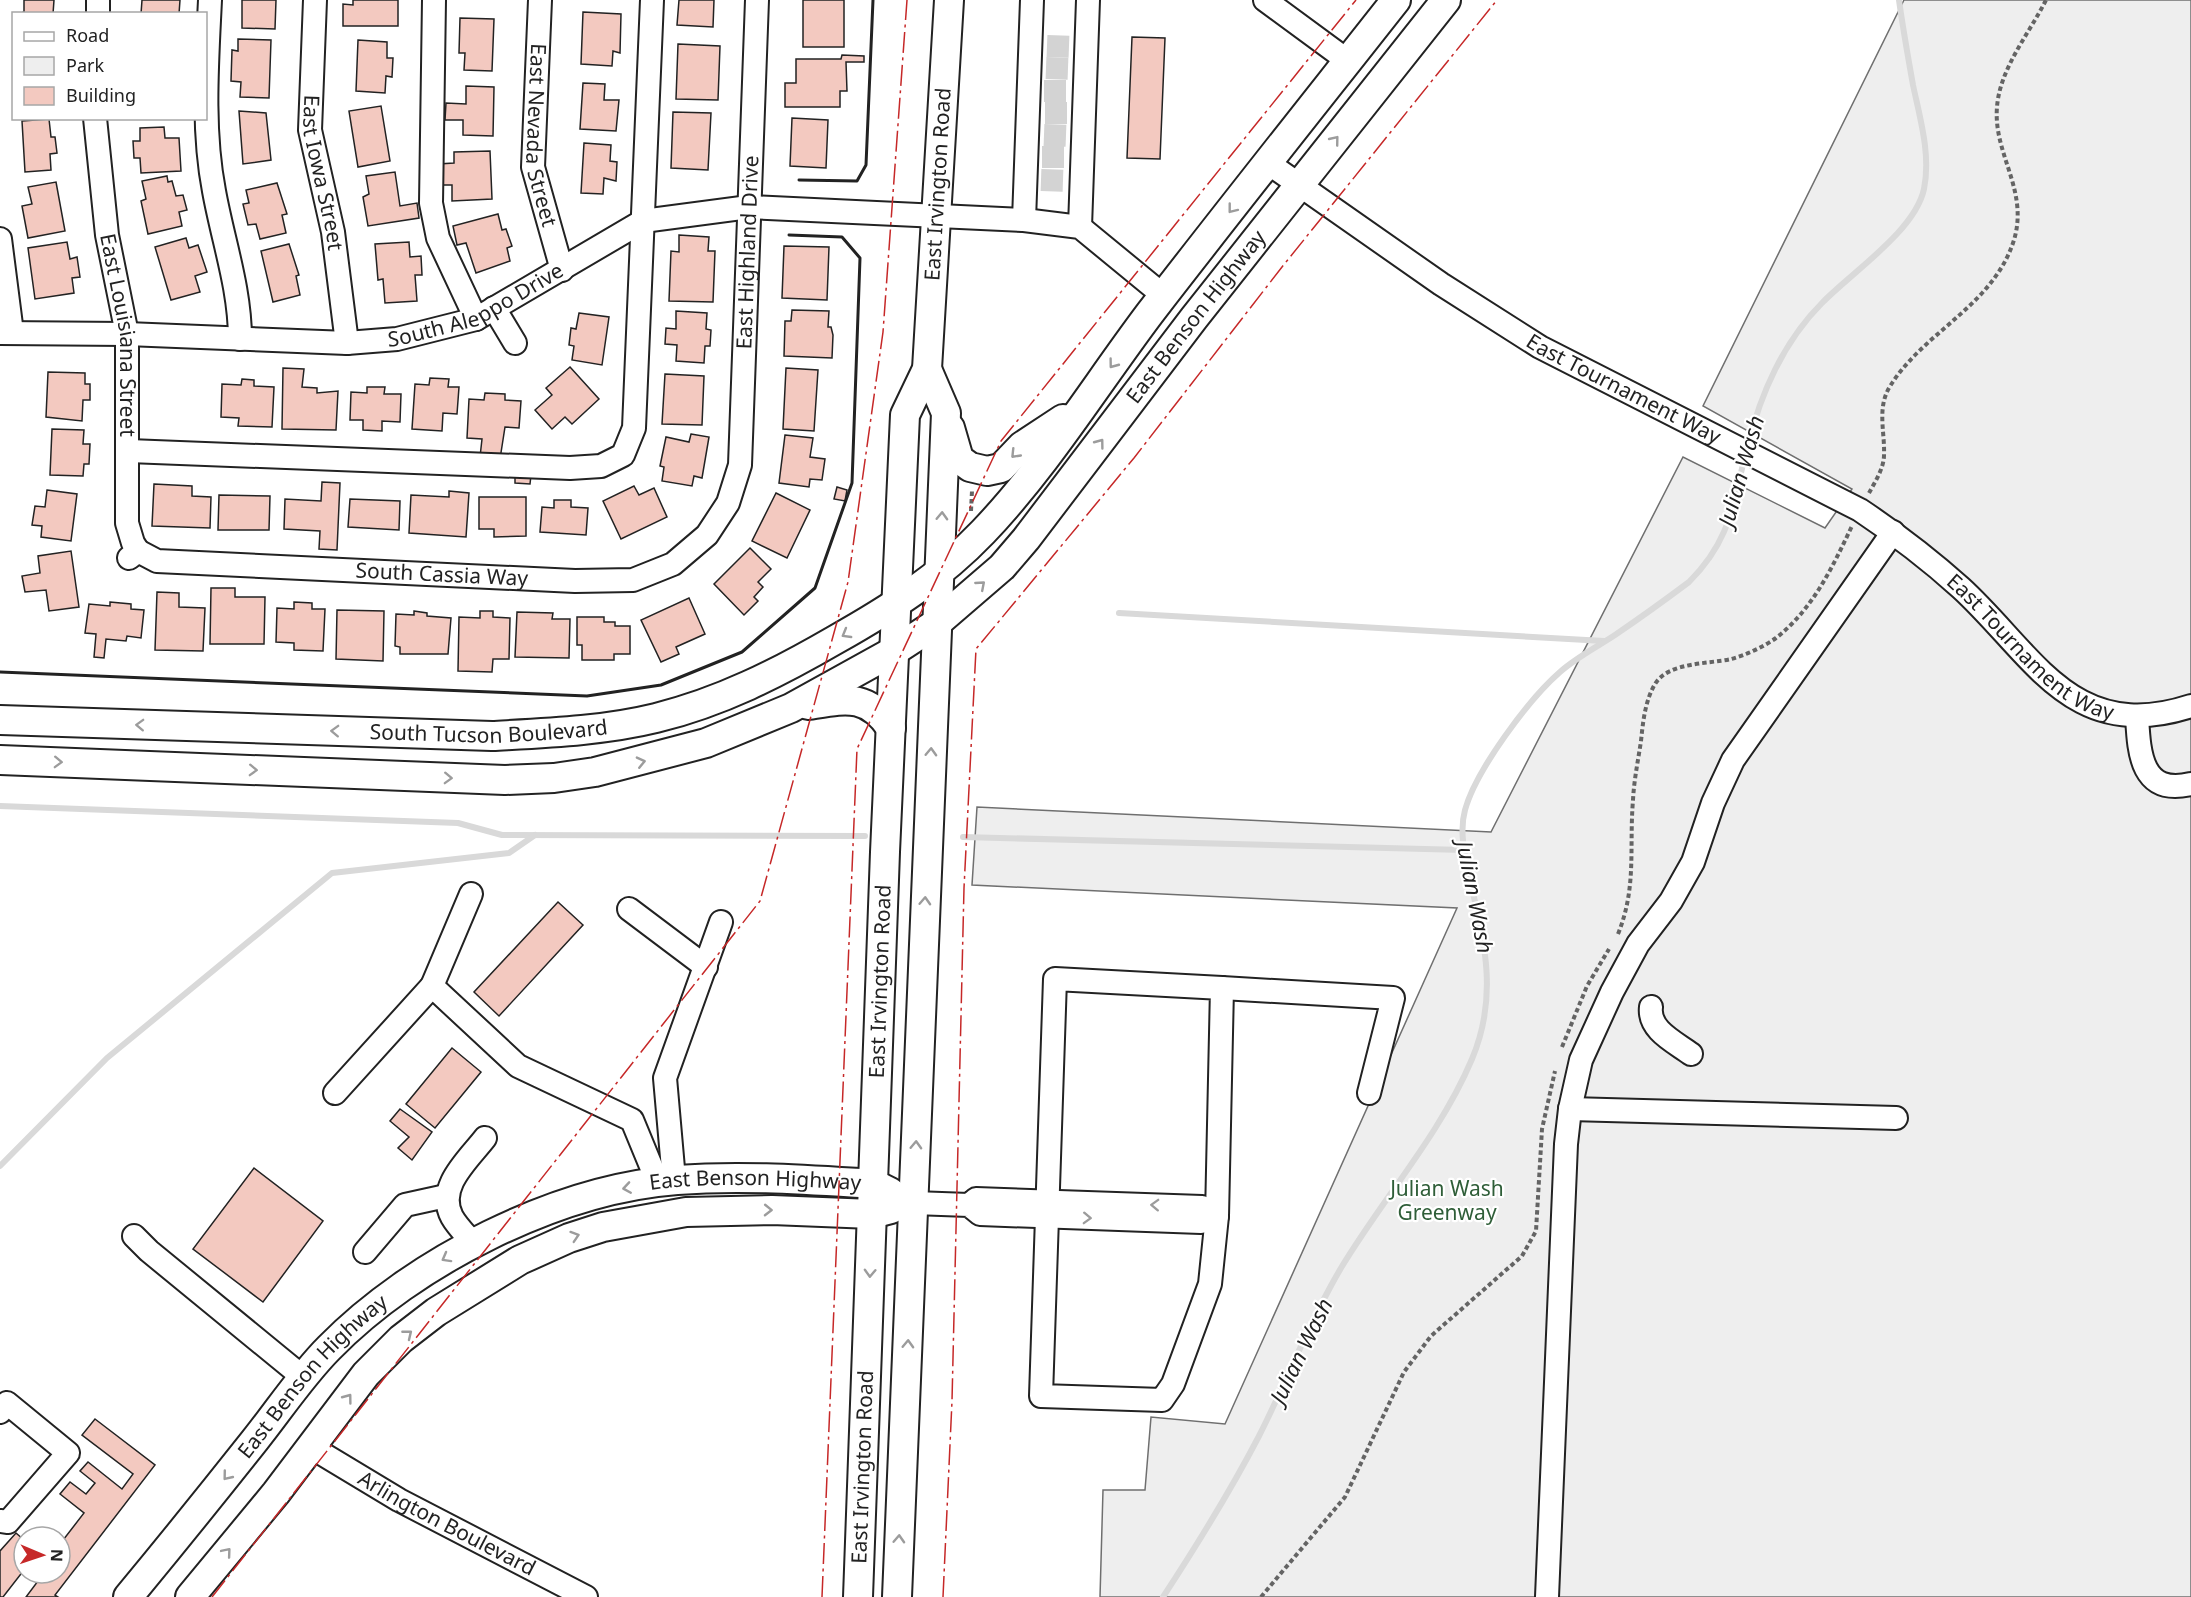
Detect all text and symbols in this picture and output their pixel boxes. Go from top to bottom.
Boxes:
legend [12,12,207,120]
text: Road [66,23,109,47]
street label: East Nevada Street [520,43,564,230]
text: Park [66,53,104,77]
text: Building [66,83,136,107]
street label: East Irvington Road [917,87,957,282]
street label: East Iowa Street [297,94,350,252]
one-way arrow [1328,136,1339,147]
street label: East Highland Drive [729,155,764,350]
one-way arrow [1229,202,1240,213]
street label: East Benson Highway [1119,224,1272,409]
street label: East Louisiana Street [94,231,142,437]
street label: South Aleppo Drive [386,256,568,353]
street label: East Tournament Way [1521,327,1726,450]
one-way arrow [1109,357,1120,368]
water label: Julian Wash [1709,412,1770,534]
one-way arrow [1093,439,1104,450]
one-way arrow [1011,447,1022,457]
one-way arrow [935,511,948,520]
street label: South Cassia Way [355,556,529,592]
street label: East Tournament Way [1941,567,2117,726]
one-way arrow [974,581,985,592]
one-way arrow [842,627,852,639]
street label: South Tucson Boulevard [369,712,609,749]
one-way arrow [135,718,144,731]
one-way arrow [330,725,339,737]
one-way arrow [925,747,938,756]
one-way arrow [54,756,63,769]
one-way arrow [636,756,646,769]
one-way arrow [249,764,258,777]
one-way arrow [444,771,453,784]
water label: Julian Wash [1450,834,1502,956]
street label: East Irvington Road [862,884,897,1079]
one-way arrow [919,896,932,905]
one-way arrow [909,1140,922,1149]
street label: East Benson Highway [647,1163,862,1196]
park label: Julian Wash Greenway [1388,1174,1504,1226]
one-way arrow [622,1181,632,1193]
one-way arrow [1150,1199,1159,1211]
one-way arrow [763,1204,772,1217]
one-way arrow [1083,1211,1092,1224]
one-way arrow [569,1230,580,1243]
one-way arrow [442,1251,452,1262]
one-way arrow [864,1268,877,1277]
street label: East Benson Highway [231,1287,393,1464]
water label: Julian Wash [1260,1293,1339,1412]
one-way arrow [401,1330,412,1341]
one-way arrow [901,1339,914,1348]
street label: East Irvington Road [844,1370,879,1564]
one-way arrow [340,1394,351,1405]
street label: Arlington Boulevard [353,1464,541,1582]
one-way arrow [223,1469,234,1480]
north arrow [12,1525,72,1585]
one-way arrow [893,1534,906,1543]
one-way arrow [220,1548,231,1559]
text: N [46,1549,68,1562]

